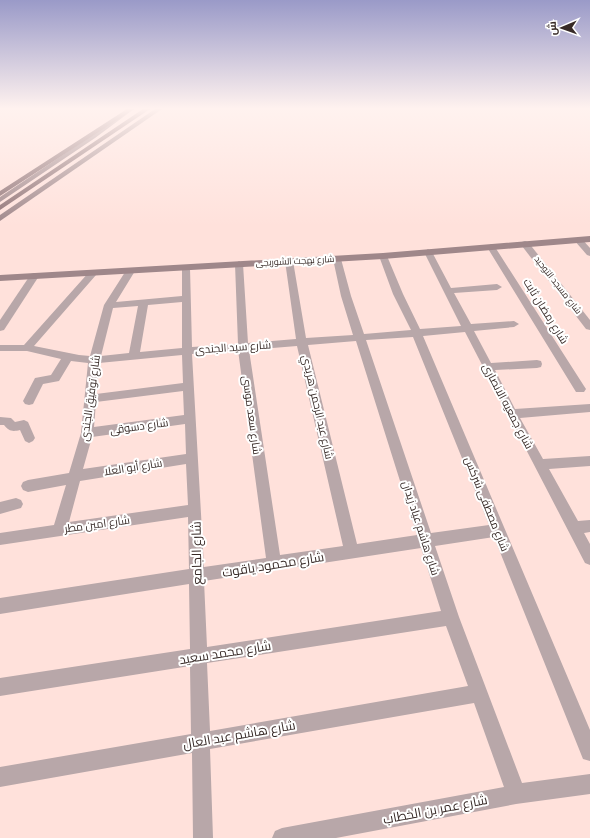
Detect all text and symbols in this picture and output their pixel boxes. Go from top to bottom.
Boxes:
north arrow [542,8,582,48]
text: ش [545,21,560,36]
street label: شارع بهجت الشوربجى [255,253,335,269]
street label: شارع مسجد التوحيد [532,253,584,317]
street label: شارع رمضان ثابت [519,276,572,347]
street label: شارع سيد الجندى [194,337,272,358]
street label: شارع عبد الرحمن هريدي [297,353,337,461]
street label: شارع توفيق الجندى [77,354,104,442]
street label: شارع جمعيه الانصارى [479,361,536,452]
street label: شارع سعد موسى [239,375,264,456]
street label: شارع دسوقى [109,415,169,438]
street label: شارع أبو العلا [103,455,163,480]
street label: شارع مصطفى شركس [461,455,512,554]
street label: شارع هاشم عياد زيدان [398,479,443,577]
street label: شارع امين مطر [62,512,131,537]
street label: شارع الجامع [187,521,206,585]
street label: شارع محمود ياقوت [221,548,325,581]
street label: شارع محمد سعيد [178,637,272,668]
street label: شارع هاشم عبد العال [181,716,297,754]
street label: شارع عمر بن الخطاب [381,791,489,828]

